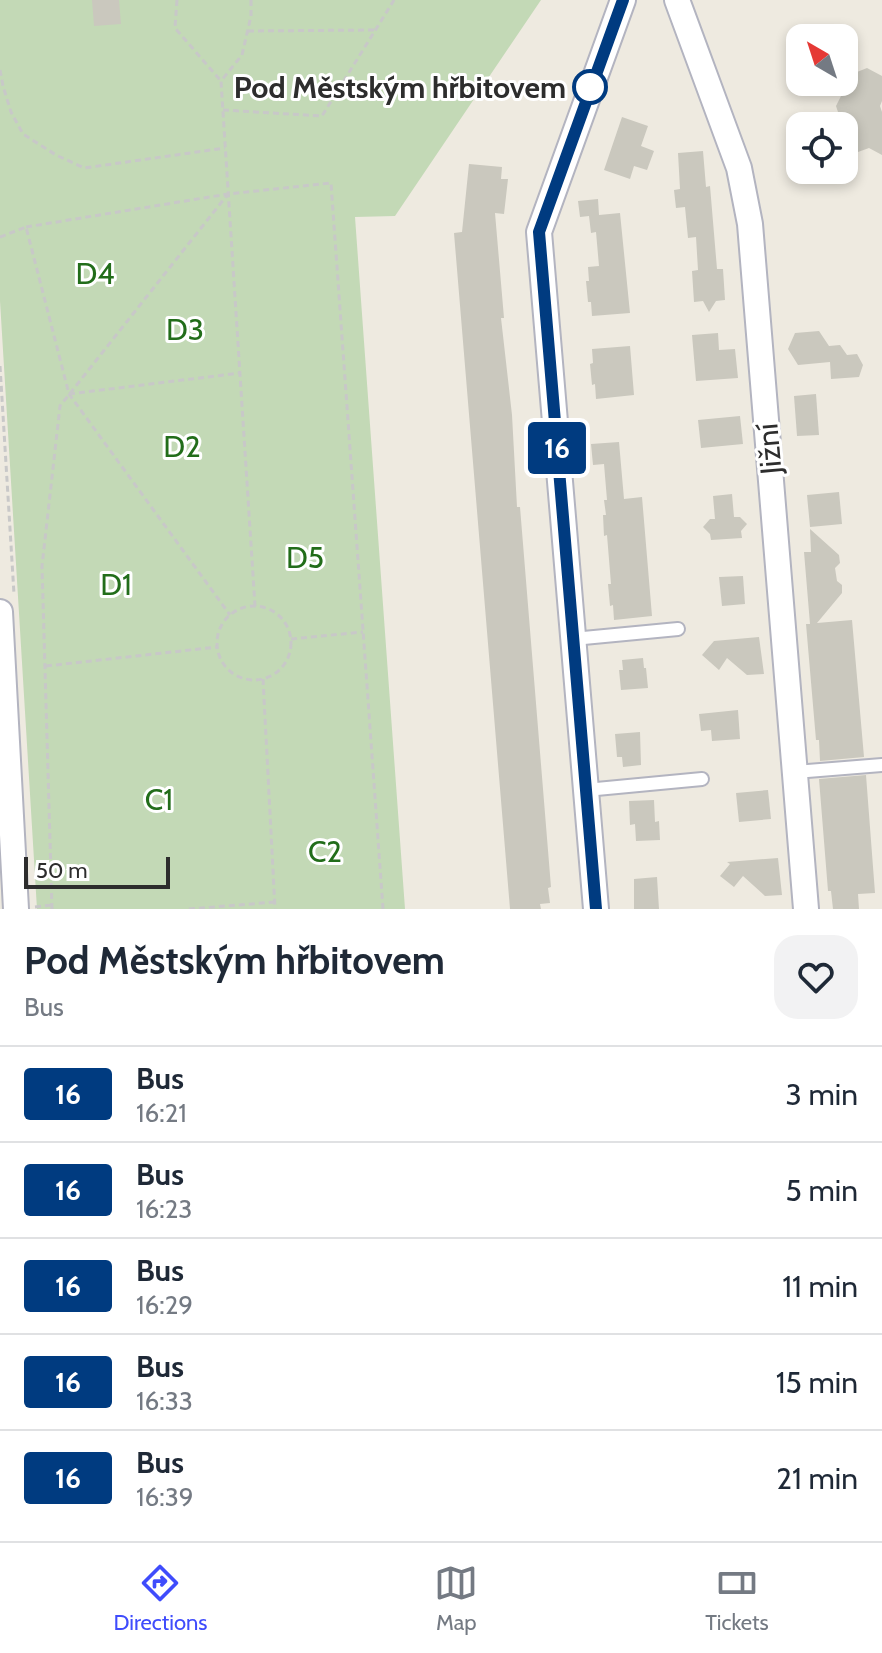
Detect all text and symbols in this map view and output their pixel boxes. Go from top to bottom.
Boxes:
north arrow [786,24,858,96]
map controls [786,24,858,184]
place label: Pod Městským hřbitovem [234,69,566,106]
marker: Pod Městským hřbitovem [573,70,607,104]
button: locate [786,112,858,184]
park label: D4 [75,255,115,292]
park label: D3 [166,311,204,348]
line badge: 16 [521,422,593,474]
street label: Jižní [748,422,790,477]
park label: D2 [163,428,201,465]
text: 16 [544,431,570,465]
park label: D5 [286,539,324,576]
park label: D1 [100,566,132,603]
park label: C1 [145,781,173,818]
park label: C2 [308,833,342,870]
scale bar [24,853,170,889]
text: 50 m [36,857,88,884]
button: heart [774,935,858,1019]
text: Pod Městským hřbitovem [24,937,445,984]
text: Bus [24,991,64,1023]
text: Bus [136,1060,184,1097]
text: 3 min [786,1076,858,1113]
text: 16 [55,1077,81,1111]
text: 16:21 [136,1097,187,1129]
text: Bus [136,1156,184,1193]
text: 5 min [786,1172,858,1209]
text: 16 [55,1173,81,1207]
text: 16:23 [136,1193,192,1225]
text: Bus [136,1252,184,1289]
text: 11 min [782,1268,858,1305]
text: 16 [55,1269,81,1303]
text: 16:29 [136,1289,193,1321]
text: Bus [136,1348,184,1385]
text: 15 min [776,1364,858,1401]
text: 16 [55,1365,81,1399]
text: 16:33 [136,1385,193,1417]
text: Bus [136,1444,184,1481]
text: 21 min [776,1460,858,1497]
text: 16 [55,1461,81,1495]
text: 16:39 [136,1481,194,1513]
tab: Directions [113,1561,207,1636]
tab: Map [434,1561,478,1636]
tab: Tickets [705,1561,769,1636]

